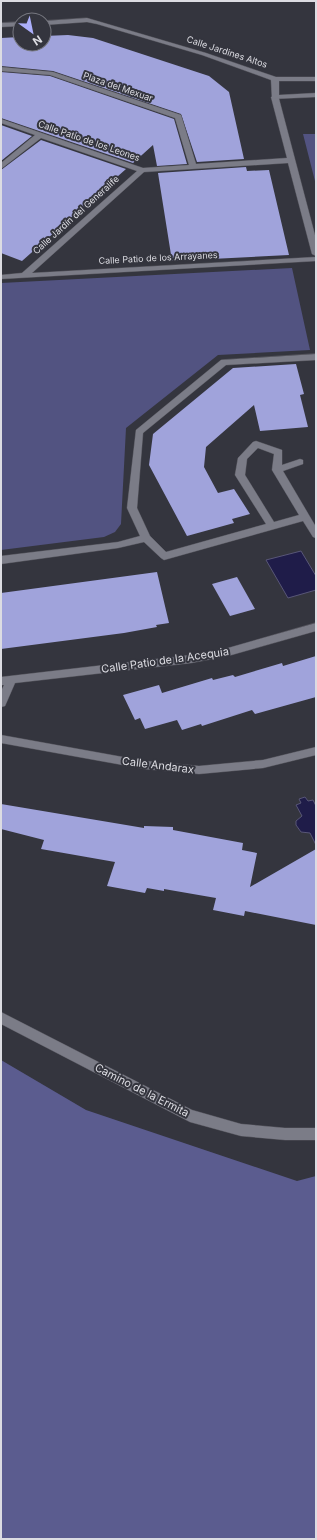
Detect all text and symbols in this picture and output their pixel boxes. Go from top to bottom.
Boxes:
north arrow [12,12,52,52]
text: N [30,32,45,49]
street label: Calle Jardines Altos [185,33,269,70]
street label: Plaza del Mexuar [82,69,155,104]
street label: Calle Patio de los Leones [37,118,142,163]
street label: Calle Jardín del Generalife [30,173,121,256]
street label: Calle Patio de los Arrayanes [98,249,218,266]
street label: Calle Patio de la Acequia [100,644,230,676]
street label: Calle Andarax [121,754,195,776]
street label: Camino de la Ermita [93,1060,191,1120]

